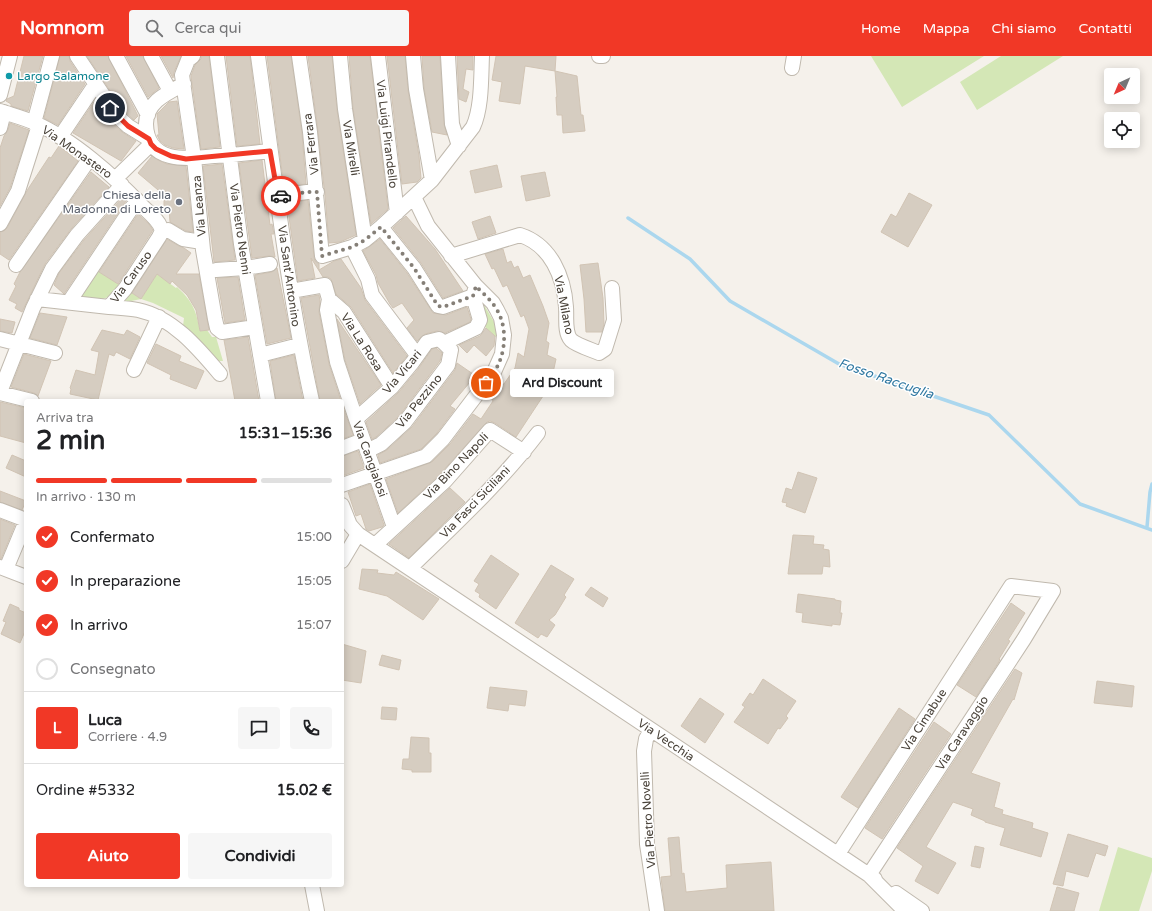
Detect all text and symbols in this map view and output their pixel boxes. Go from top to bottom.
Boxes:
search box [129,10,409,46]
text: Nomnom [20,17,105,39]
icon: search [143,17,165,39]
text: Cerca qui [175,19,241,37]
text: Home [861,20,901,37]
text: Mappa [923,20,970,37]
text: Chi siamo [992,20,1056,37]
text: Contatti [1078,20,1132,37]
north arrow [1104,68,1140,104]
map controls [1104,68,1140,148]
place label: Largo Salamone [17,69,110,83]
marker: Largo Salamone [4,71,14,81]
street label: Via Luigi Pirandello [373,79,401,189]
pin [93,91,127,125]
icon: home [99,97,121,119]
street label: Via Ferrara [300,112,322,176]
button: locate [1104,112,1140,148]
street label: Via Mirelli [340,119,362,177]
street label: Via Monastero [39,123,115,181]
street label: Via Leanza [189,175,209,237]
courier [261,176,301,216]
street label: Via Pietro Nenni [227,182,253,276]
icon: car [270,185,292,207]
place label: Chiesa della Madonna di Loreto [62,188,171,216]
marker: Chiesa della Madonna di Loreto [174,197,184,207]
street label: Via Sant'Antonino [275,224,303,328]
street label: Via Caruso [107,248,155,306]
street label: Via Milano [551,274,577,336]
street label: Via La Rosa [338,310,386,374]
street label: Via Vicari [380,347,424,397]
water label: Fosso Raccuglia [836,355,936,403]
pin [469,366,503,400]
callout: Ard Discount [510,369,614,397]
street label: Via Pezzino [393,371,445,431]
icon: bag [475,372,497,394]
text: Ard Discount [522,375,602,391]
text: Arriva tra [36,410,94,426]
street label: Via Cangialosi [350,419,390,499]
text: 15:31–15:36 [239,424,332,442]
text: 2 min [36,425,105,456]
street label: Via Bino Napoli [421,430,491,502]
street label: Via Fasci Siciliani [437,463,513,541]
text: In arrivo · 130 m [36,489,136,505]
icon: check [36,526,58,548]
text: Confermato [70,528,155,546]
text: 15:00 [296,529,332,545]
icon: check [36,570,58,592]
text: In preparazione [70,572,181,590]
text: 15:05 [296,573,332,589]
icon: check [36,614,58,636]
text: In arrivo [70,616,128,634]
text: 15:07 [296,617,332,633]
text: Consegnato [70,660,156,678]
street label: Via Cimabue [899,686,950,754]
street label: Via Caravaggio [933,693,991,773]
button: chat [238,707,280,749]
button: phone [290,707,332,749]
text: Luca [88,711,122,729]
street label: Via Vecchia [635,716,697,764]
text: L [53,719,61,737]
text: Corriere · 4.9 [88,729,167,745]
street label: Via Pietro Novelli [638,771,658,869]
text: Ordine #5332 [36,781,135,799]
text: 15.02 € [276,781,332,799]
button: Aiuto [36,833,180,879]
button: Condividi [188,833,332,879]

